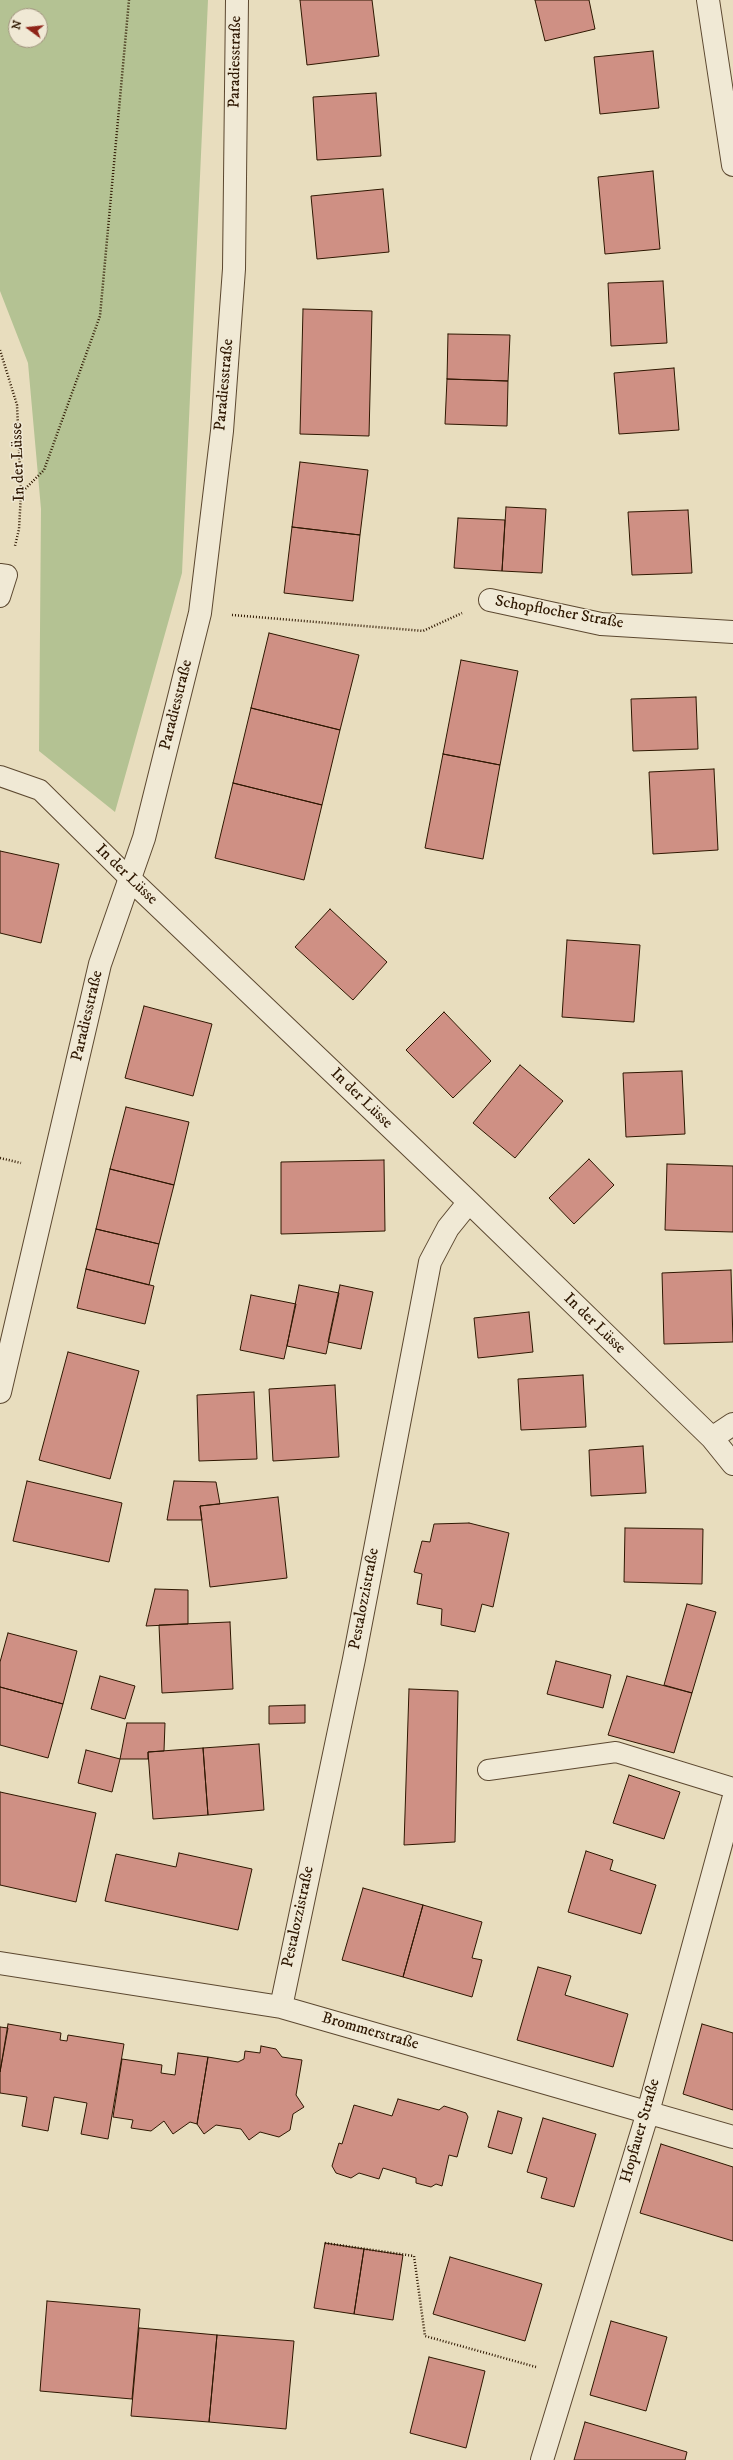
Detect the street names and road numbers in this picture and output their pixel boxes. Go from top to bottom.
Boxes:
street label: Paradiesstraße [226,16,246,108]
street label: Paradiesstraße [211,338,239,432]
street label: In der Lüsse [8,422,30,502]
street label: Schopflocher Straße [493,592,625,634]
street label: Paradiesstraße [157,658,197,752]
street label: In der Lüsse [91,841,161,909]
street label: Paradiesstraße [68,969,108,1063]
street label: In der Lüsse [326,1065,396,1133]
street label: In der Lüsse [559,1290,629,1358]
street label: Pestalozzistraße [346,1547,384,1651]
street label: Pestalozzistraße [279,1865,319,1969]
street label: Brommerstraße [319,2009,421,2055]
street label: Hopfauer Straße [617,2077,665,2185]

